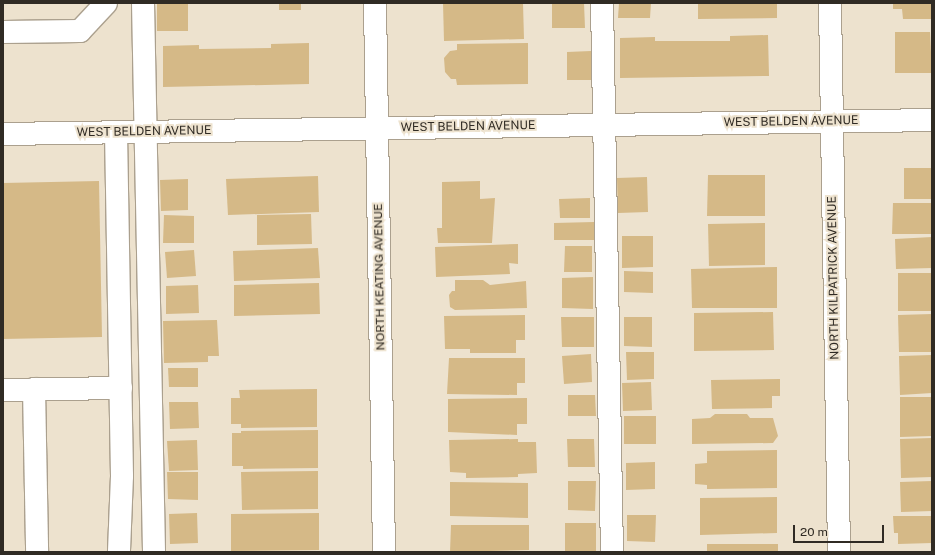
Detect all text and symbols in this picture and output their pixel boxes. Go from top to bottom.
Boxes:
street label: WEST BELDEN AVENUE [723,114,859,130]
street label: WEST BELDEN AVENUE [400,119,536,135]
street label: WEST BELDEN AVENUE [76,124,212,140]
street label: NORTH KILPATRICK AVENUE [825,196,843,360]
street label: NORTH KEATING AVENUE [372,203,388,351]
scale bar [795,517,886,543]
text: 20 m [800,525,828,539]

